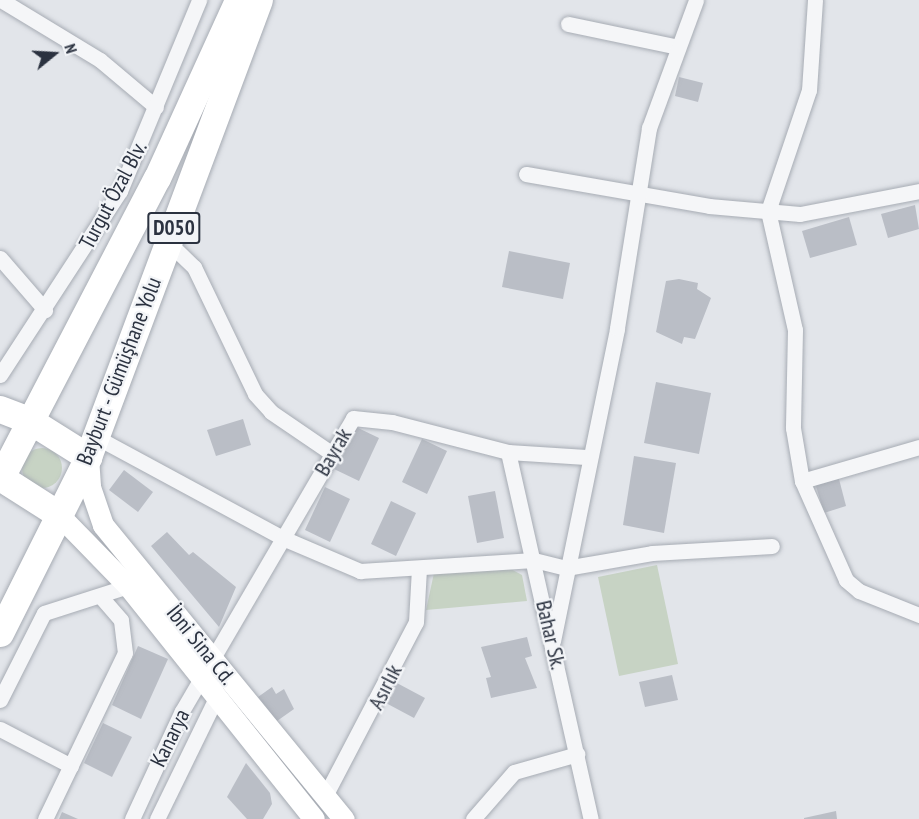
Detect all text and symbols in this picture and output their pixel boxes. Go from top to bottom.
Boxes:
north arrow [24,24,84,84]
text: N [60,41,82,56]
street label: Turgut Özal Blv. [74,137,152,253]
road number: D050 [147,210,201,246]
street label: Bayburt - Gümüşhane Yolu [71,272,167,470]
street label: Bayrak [309,423,357,481]
street label: Bahar Sk. [530,598,572,672]
street label: İbni Sina Cd. [161,600,241,690]
street label: Asırlık [363,660,407,714]
street label: Kanarya [145,705,195,771]

